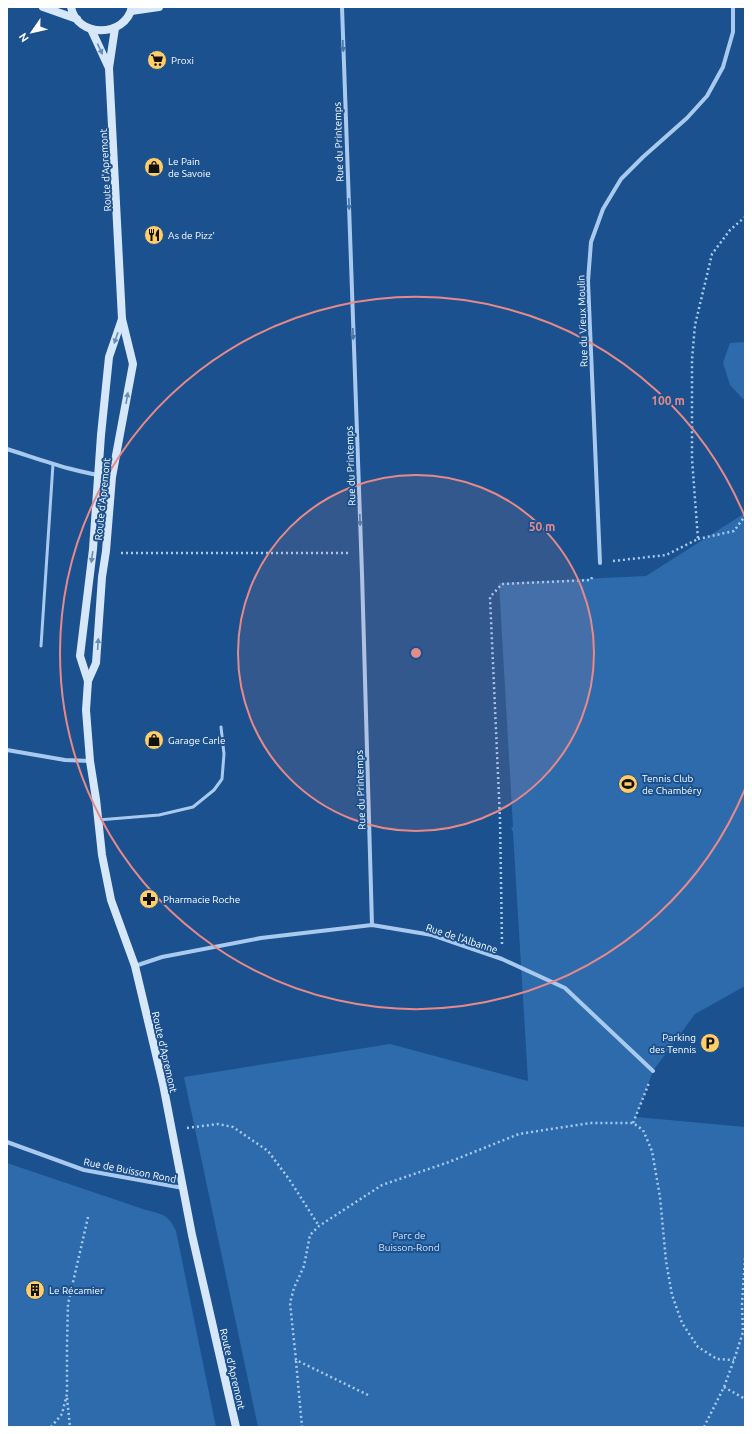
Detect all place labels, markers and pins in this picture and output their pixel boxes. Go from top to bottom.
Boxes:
supermarket icon: Proxi [146,49,168,71]
place label: Proxi [171,55,194,66]
shop icon: Le Pain de Savoie [143,156,165,178]
place label: Le Pain de Savoie [168,156,211,179]
restaurant icon: As de Pizz' [143,224,165,246]
place label: As de Pizz' [168,230,215,241]
centre of rings [409,646,423,660]
shop icon: Garage Carle [143,729,165,751]
place label: Garage Carle [168,735,225,746]
sports icon: Tennis Club de Chambéry [617,773,639,795]
place label: Tennis Club de Chambéry [642,773,702,796]
pharmacy icon: Pharmacie Roche [138,888,160,910]
place label: Pharmacie Roche [163,894,240,905]
place label: Parking des Tennis [649,1032,696,1055]
parking icon: Parking des Tennis [699,1032,721,1054]
building icon: Le Récamier [24,1279,46,1301]
place label: Le Récamier [49,1285,104,1296]

